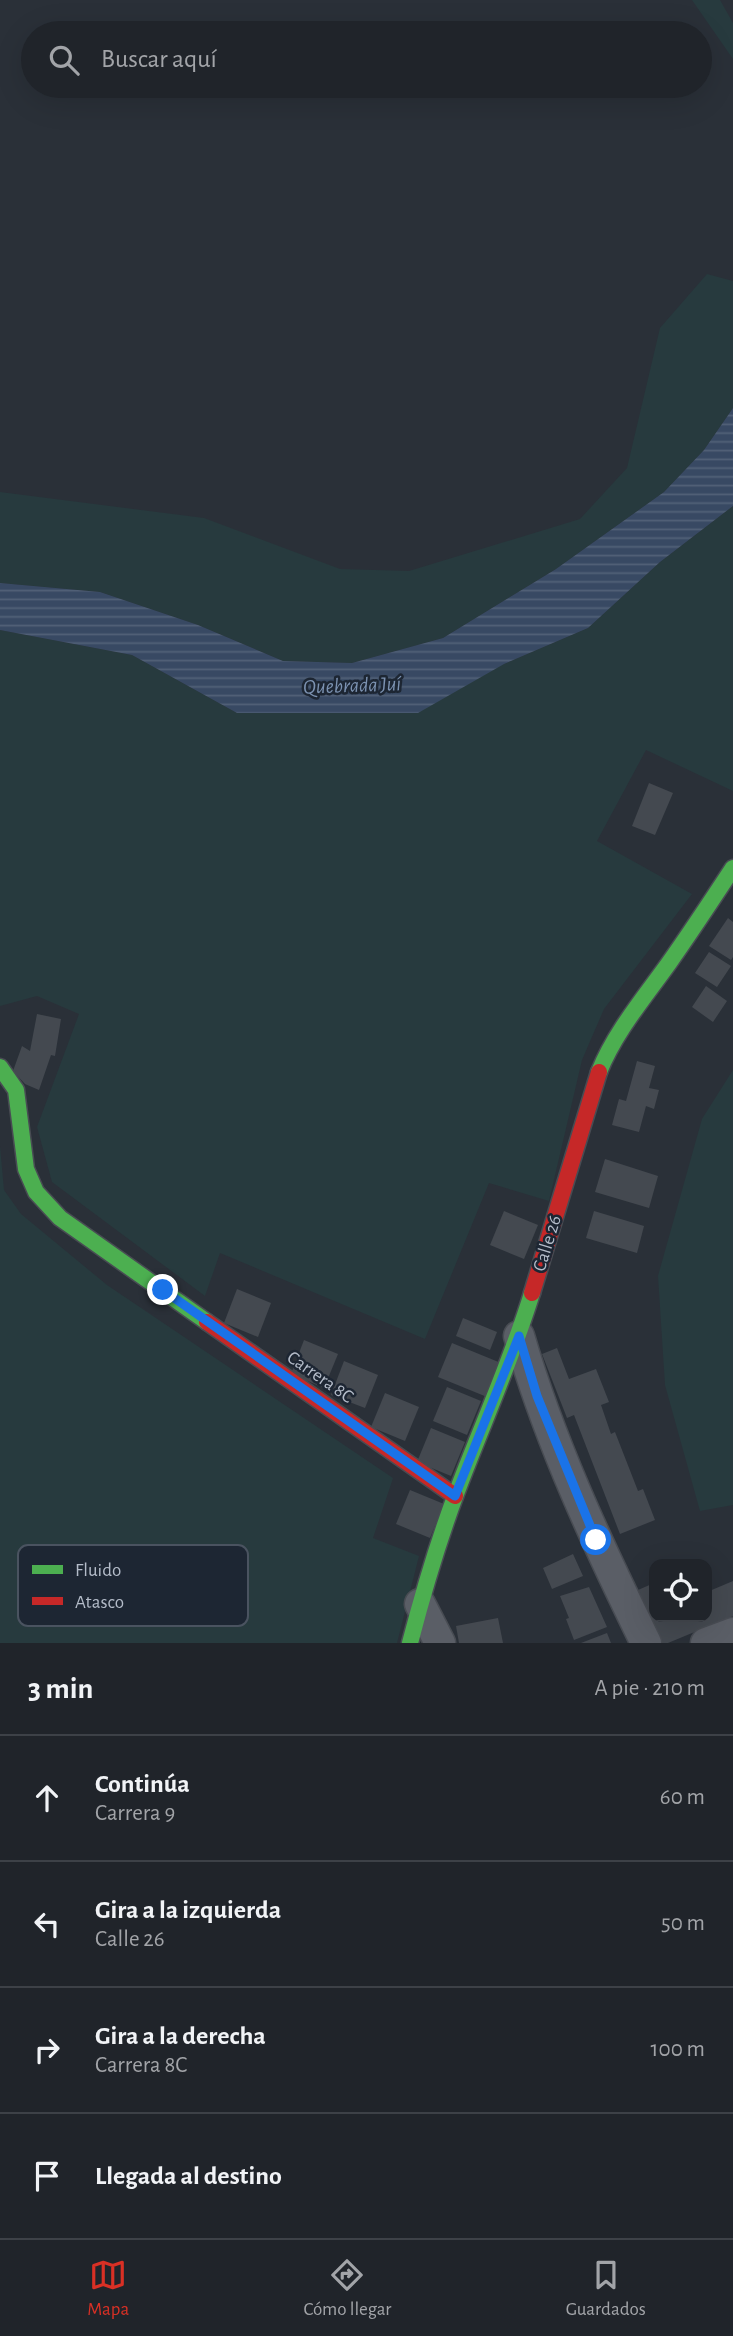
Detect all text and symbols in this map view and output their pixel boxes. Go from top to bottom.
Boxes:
search box [21,21,712,98]
icon: search [45,41,83,79]
text: Buscar aquí [101,46,217,72]
water label: Quebrada Juí [303,673,403,698]
street label: Calle 26 [530,1213,565,1274]
route end [147,1274,178,1305]
street label: Carrera 8C [283,1348,357,1407]
route start [580,1524,611,1555]
legend [18,1545,248,1626]
map controls [649,1559,712,1622]
button: locate [649,1559,712,1622]
text: Fluido [75,1561,121,1580]
text: Atasco [75,1593,124,1612]
text: 3 min [28,1674,93,1704]
text: A pie · 210 m [594,1677,705,1700]
text: Continúa [95,1771,190,1797]
icon: ahead [28,1779,66,1817]
text: 60 m [660,1786,705,1809]
text: Carrera 9 [95,1802,175,1825]
text: Gira a la izquierda [95,1897,281,1923]
icon: left [28,1905,66,1943]
text: 50 m [661,1912,705,1935]
text: Calle 26 [95,1928,165,1951]
text: Gira a la derecha [95,2023,266,2049]
icon: right [28,2031,66,2069]
text: 100 m [651,2038,705,2061]
text: Carrera 8C [95,2054,187,2077]
icon: arrive [28,2157,66,2195]
text: Llegada al destino [95,2163,282,2189]
tab: Mapa [87,2256,129,2321]
tab: Cómo llegar [303,2256,391,2321]
tab: Guardados [566,2256,646,2321]

